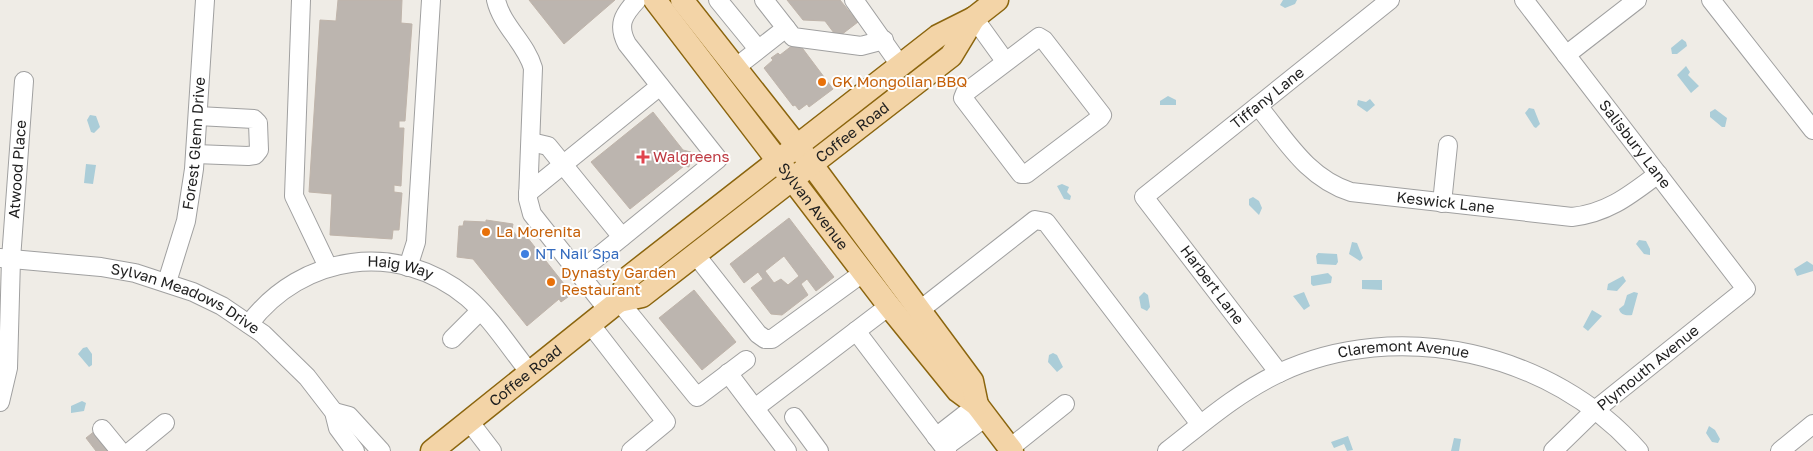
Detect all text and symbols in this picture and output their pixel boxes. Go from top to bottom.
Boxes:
street label: Tiffany Lane [1227,62,1307,132]
place label: GK Mongolian BBQ [832,72,967,90]
street label: Forest Glenn Drive [178,76,208,211]
marker: GK Mongolian BBQ [816,76,828,88]
street label: Salisbury Lane [1596,96,1676,192]
street label: Coffee Road [812,98,892,166]
street label: Atwood Place [4,119,29,219]
place label: Walgreens [653,147,729,165]
marker: Walgreens [637,151,649,163]
street label: Sylvan Avenue [775,159,853,253]
street label: Keswick Lane [1396,187,1496,216]
place label: La Morenita [496,222,581,240]
marker: La Morenita [480,226,492,238]
street label: Harbert Lane [1177,241,1249,328]
place label: NT Nail Spa [535,244,619,262]
marker: NT Nail Spa [519,248,531,260]
street label: Haig Way [367,252,437,283]
street label: Sylvan Meadows Drive [110,259,264,337]
place label: Dynasty Garden Restaurant [561,263,676,298]
marker: Dynasty Garden Restaurant [545,276,557,288]
street label: Plymouth Avenue [1593,320,1702,414]
street label: Claremont Avenue [1336,336,1471,361]
street label: Coffee Road [485,341,565,410]

